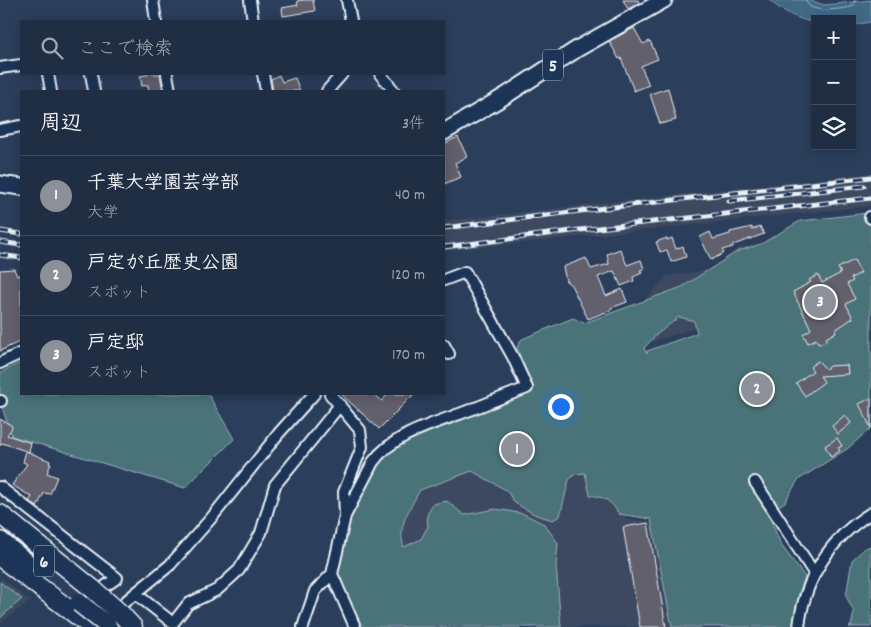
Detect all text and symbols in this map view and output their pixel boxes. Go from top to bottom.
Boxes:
map controls [811,15,856,150]
button: + [811,15,856,60]
search box [20,20,445,75]
icon: search [38,34,66,62]
text: ここで検索 [78,37,173,64]
road number: 5 [543,50,563,80]
button: − [811,60,856,105]
button: layers [811,105,856,150]
text: 周辺 [40,110,82,140]
text: 3件 [402,113,425,136]
text: 千葉大学園芸学部 [87,171,239,198]
text: 1 [54,184,58,207]
text: 40 m [395,184,425,207]
text: 大学 [87,202,119,225]
text: 戸定が丘歴史公園 [87,251,239,278]
text: 2 [53,264,60,287]
text: 120 m [391,264,425,287]
text: スポット [87,282,151,305]
pin: 3 [804,283,836,321]
text: 戸定邸 [87,331,144,358]
text: 3 [52,344,60,367]
text: 170 m [392,344,425,367]
text: スポット [87,362,151,385]
pin: 2 [741,370,773,408]
your location [548,394,574,420]
pin: 1 [501,430,533,468]
road number: 6 [34,546,54,576]

